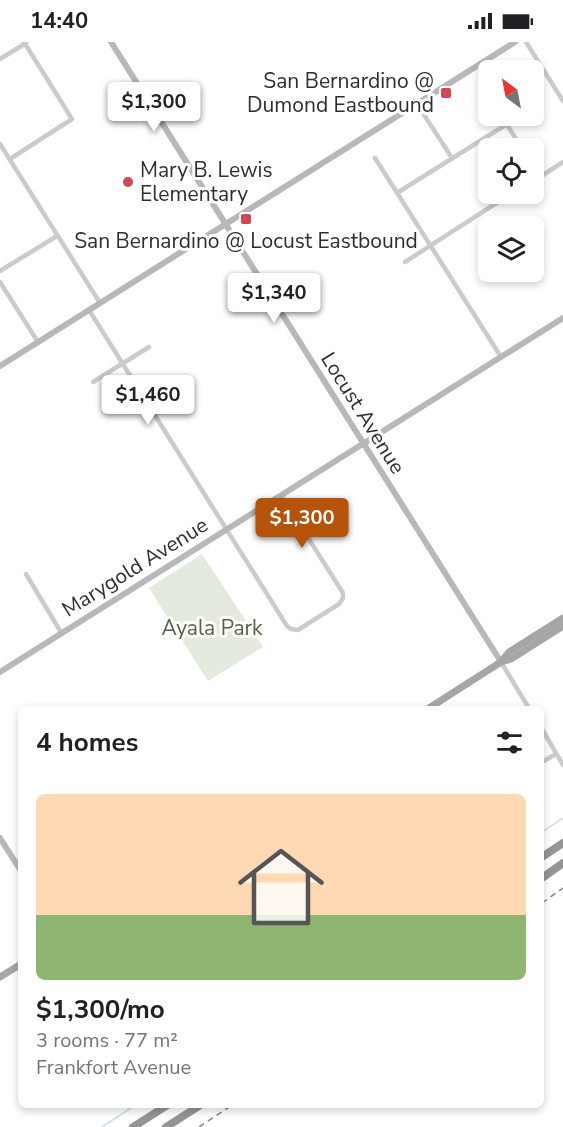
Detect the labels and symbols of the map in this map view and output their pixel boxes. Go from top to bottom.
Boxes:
north arrow [478,60,544,126]
place label: San Bernardino @ Dumond Eastbound [247,67,434,119]
pin: $1,300 [105,82,203,133]
marker: San Bernardino @ Dumond Eastbound [439,86,453,100]
place label: Mary B. Lewis Elementary [140,156,273,208]
marker: Mary B. Lewis Elementary [121,175,135,189]
marker: San Bernardino @ Locust Eastbound [239,212,253,226]
place label: San Bernardino @ Locust Eastbound [74,227,418,255]
pin: $1,340 [225,273,323,324]
street label: Locust Avenue [314,347,412,479]
pin: $1,460 [99,375,197,426]
pin: $1,300 [253,498,351,549]
street label: Marygold Avenue [57,511,213,623]
park label: Ayala Park [161,614,263,642]

